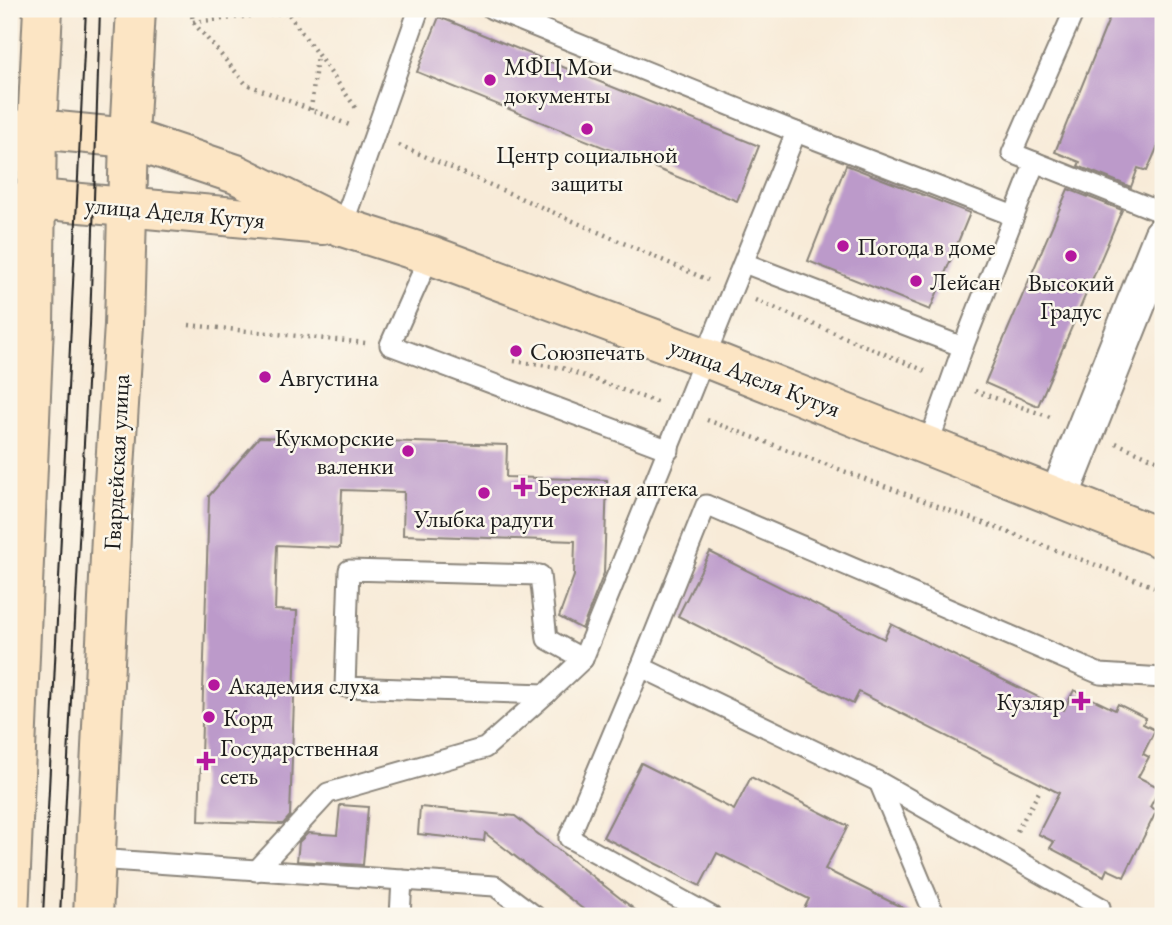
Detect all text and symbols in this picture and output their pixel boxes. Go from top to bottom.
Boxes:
place label: МФЦ Мои документы [504,51,613,110]
marker: МФЦ Мои документы [482,72,498,88]
marker: Центр социальной защиты [579,121,595,137]
place label: Центр социальной защиты [496,139,678,198]
street label: улица Аделя Кутуя [84,189,266,235]
place label: Погода в доме [857,231,996,262]
marker: Погода в доме [835,238,851,254]
marker: Высокий Градус [1063,248,1079,264]
place label: Лейсан [930,266,1001,297]
place label: Высокий Градус [1028,267,1115,326]
marker: Лейсан [908,273,924,289]
street label: улица Аделя Кутуя [665,330,845,424]
place label: Союзпечать [530,336,645,367]
marker: Союзпечать [508,343,524,359]
place label: Августина [278,362,379,393]
marker: Августина [257,369,273,385]
street label: Гвардейская улица [96,373,136,551]
place label: Кукморские валенки [275,422,394,481]
marker: Кукморские валенки [400,443,416,459]
place label: Бережная аптека [537,472,698,503]
marker: Бережная аптека [515,479,531,495]
marker: Улыбка радуги [476,485,492,501]
place label: Улыбка радуги [413,503,554,534]
place label: Академия слуха [227,670,380,701]
marker: Академия слуха [206,677,222,693]
place label: Кузляр [996,686,1065,717]
marker: Кузляр [1071,691,1091,711]
place label: Корд [223,702,273,733]
marker: Корд [201,709,217,725]
place label: Государственная сеть [220,732,379,791]
marker: Государственная сеть [198,753,214,769]

